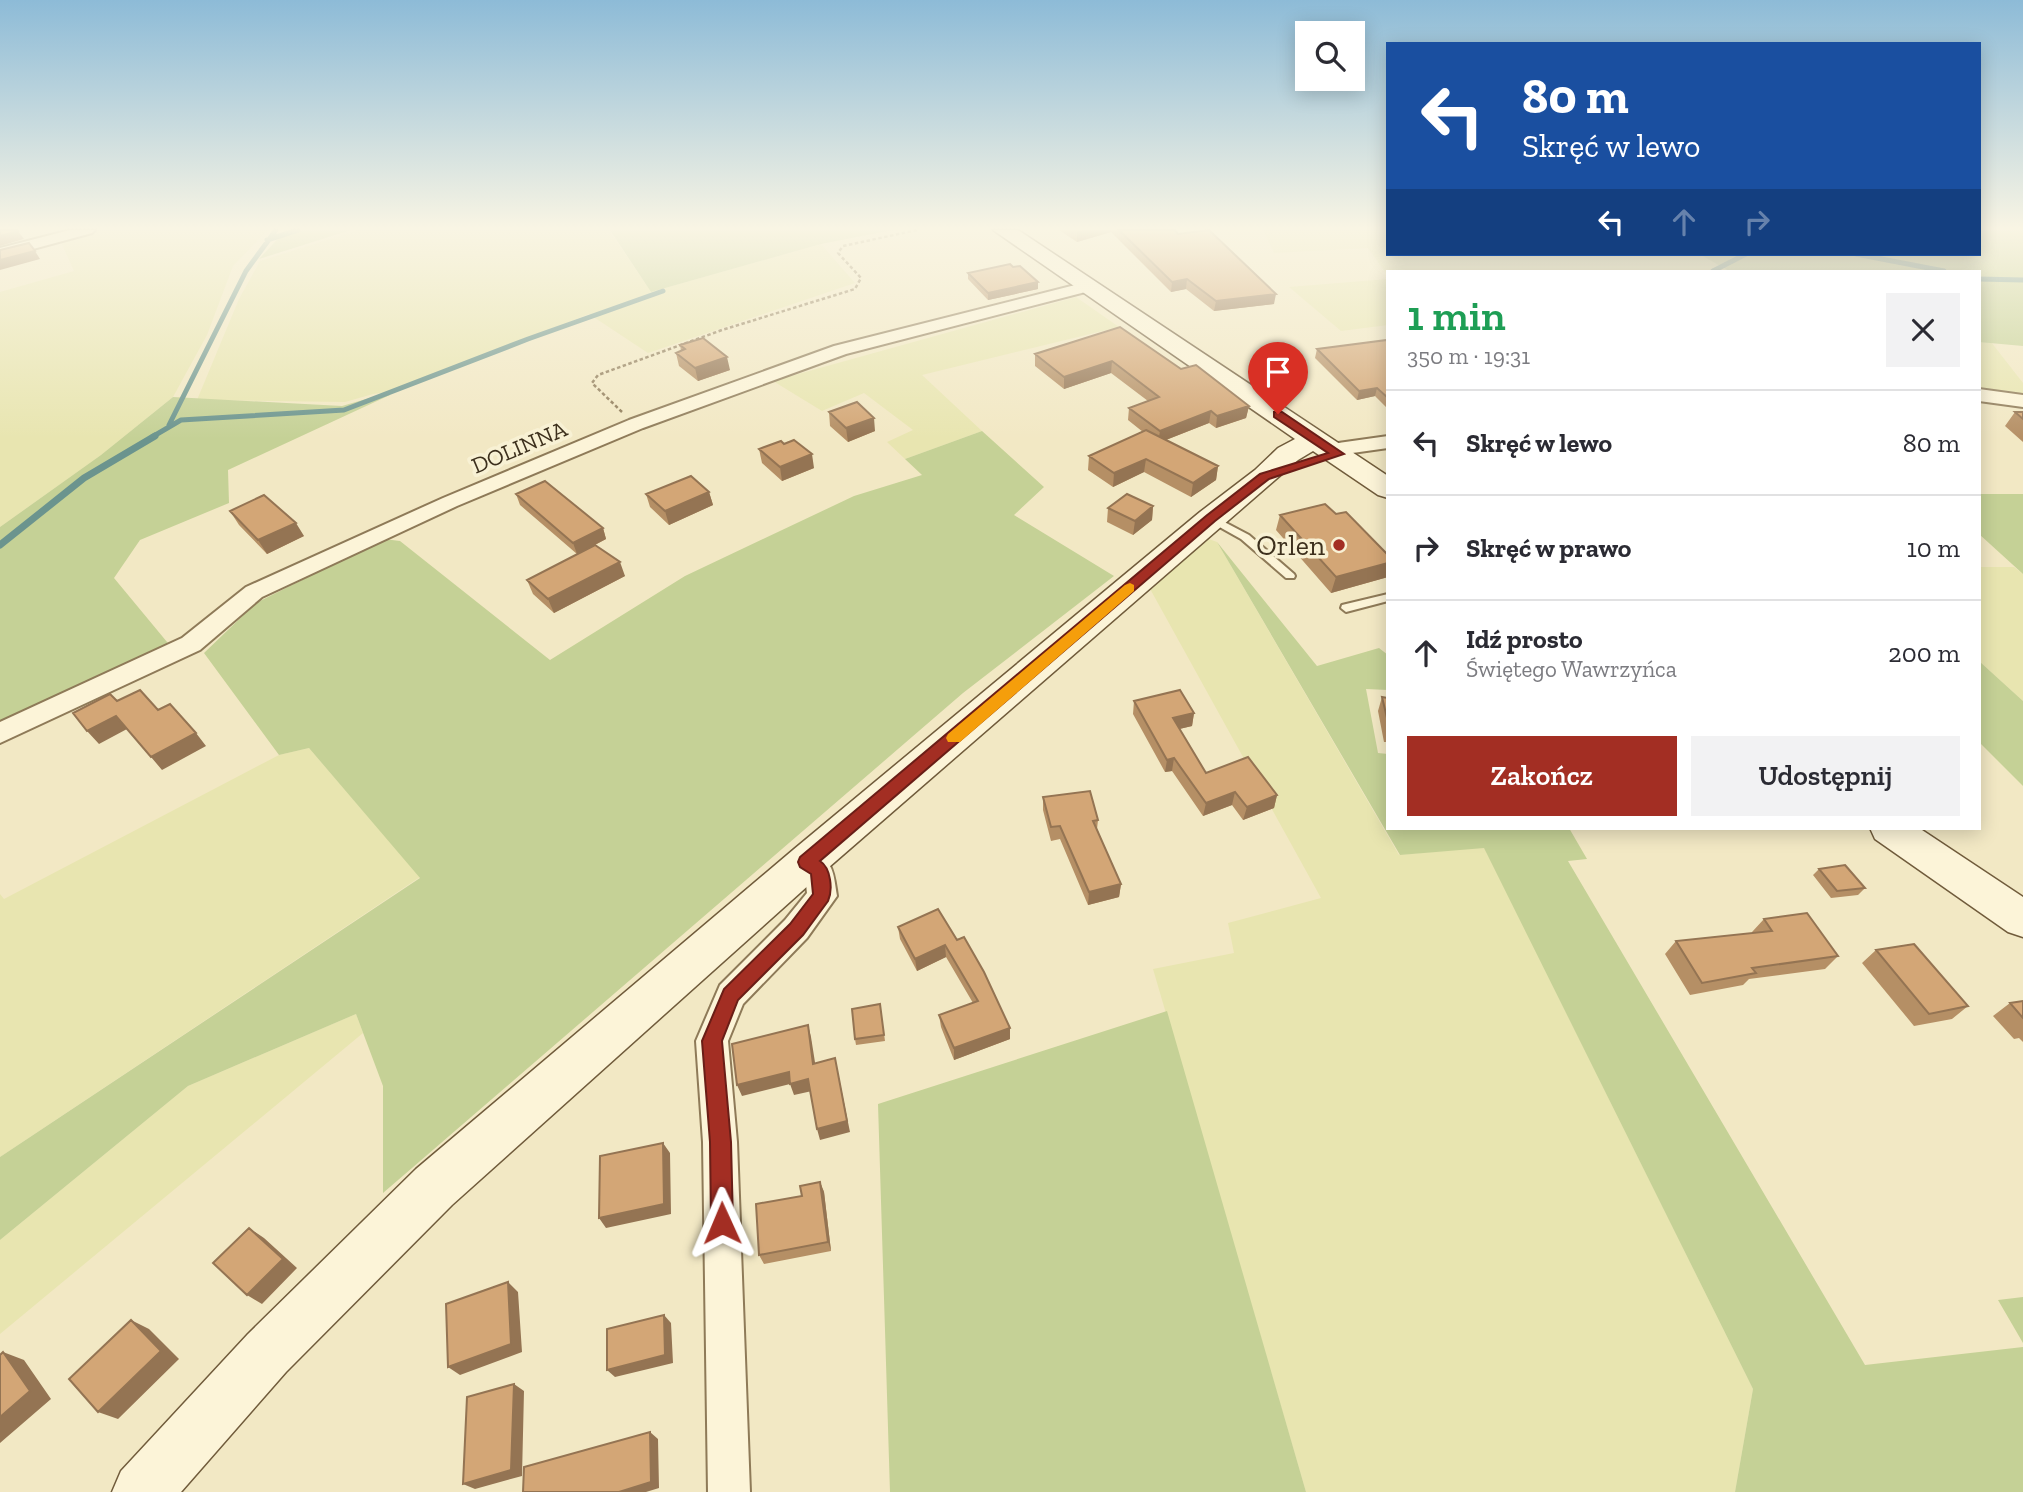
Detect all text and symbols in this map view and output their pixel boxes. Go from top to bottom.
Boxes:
map controls [1295,21,1365,91]
button: search [1295,21,1365,91]
text: 80 m [1522,67,1629,126]
icon: left [1407,70,1498,161]
text: Skręć w lewo [1522,127,1700,165]
icon: left [1592,203,1630,241]
icon: ahead [1665,203,1703,241]
icon: right [1738,203,1776,241]
text: 1 min [1407,290,1506,341]
button: close [1886,293,1960,367]
pin [1248,342,1308,414]
text: 350 m · 19:31 [1407,342,1530,370]
icon: arrive [1259,353,1297,391]
street label: DOLINNA [467,414,572,480]
icon: left [1407,424,1445,462]
text: Skręć w lewo [1466,427,1612,459]
text: 80 m [1903,427,1960,459]
place label: Orlen [1256,529,1325,562]
icon: right [1407,529,1445,567]
text: Skręć w prawo [1466,532,1631,564]
text: 10 m [1907,532,1960,564]
marker: Orlen [1331,537,1347,553]
text: Idź prosto [1466,623,1583,655]
icon: ahead [1407,634,1445,672]
text: 200 m [1888,637,1960,669]
text: Świętego Wawrzyńca [1466,655,1677,683]
button: Zakończ [1407,736,1677,816]
button: Udostępnij [1691,736,1960,816]
position arrow [685,1186,759,1260]

